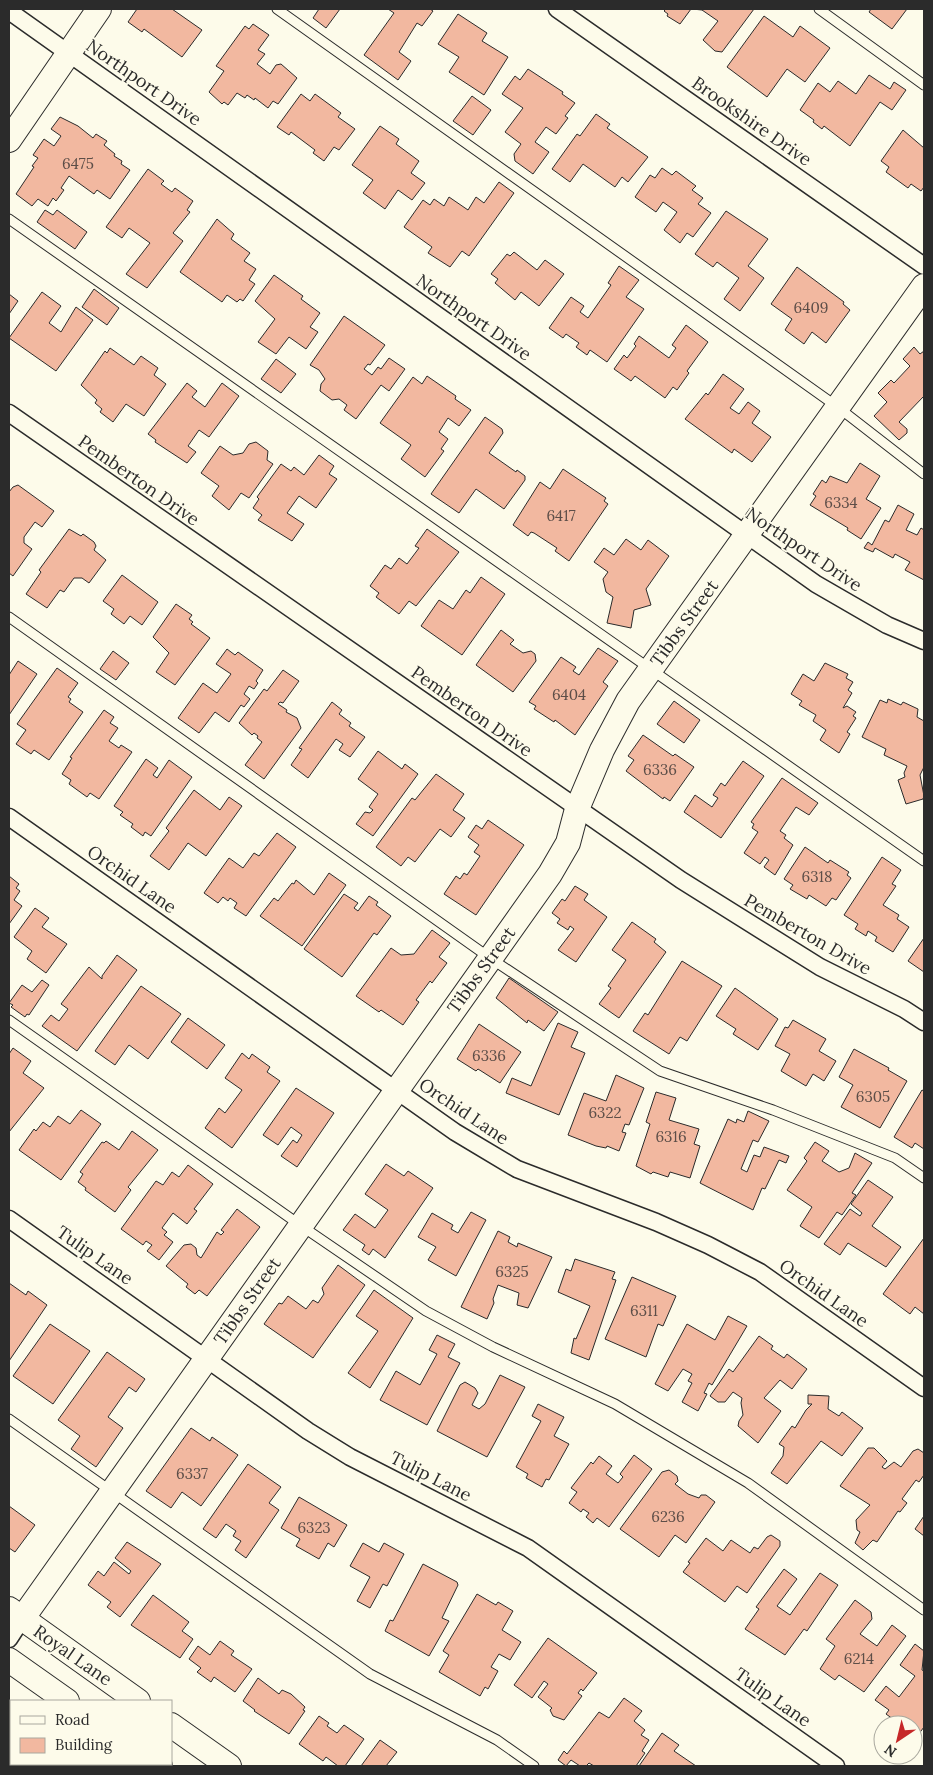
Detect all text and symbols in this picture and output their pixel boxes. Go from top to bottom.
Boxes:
street label: Northport Drive [82,34,206,130]
street label: Brookshire Drive [688,71,816,171]
house number: 6475 [62,154,94,173]
street label: Northport Drive [412,269,536,365]
house number: 6409 [794,298,828,317]
street label: Pemberton Drive [74,430,204,531]
house number: 6334 [824,493,858,512]
street label: Northport Drive [741,502,867,597]
house number: 6417 [546,506,576,525]
street label: Tibbs Street [645,575,723,671]
street label: Pemberton Drive [407,661,537,762]
house number: 6404 [552,685,586,704]
house number: 6336 [643,760,677,779]
street label: Orchid Lane [83,840,181,918]
house number: 6318 [802,867,832,886]
street label: Pemberton Drive [740,888,876,980]
street label: Tibbs Street [442,922,520,1018]
house number: 6336 [472,1046,506,1065]
street label: Orchid Lane [415,1072,514,1150]
house number: 6305 [856,1087,890,1106]
house number: 6322 [588,1103,622,1122]
house number: 6316 [655,1127,687,1146]
street label: Tulip Lane [52,1220,138,1290]
street label: Tibbs Street [208,1253,286,1349]
street label: Orchid Lane [775,1254,873,1332]
house number: 6325 [495,1262,529,1281]
house number: 6311 [630,1301,658,1320]
street label: Tulip Lane [386,1446,476,1506]
house number: 6337 [176,1464,208,1483]
house number: 6236 [651,1507,685,1526]
house number: 6323 [297,1518,331,1537]
street label: Royal Lane [29,1620,117,1691]
house number: 6214 [844,1649,874,1668]
street label: Tulip Lane [730,1662,816,1732]
legend [10,1700,172,1765]
text: Road [55,1710,90,1729]
north arrow [873,1715,923,1765]
text: Building [55,1735,113,1754]
text: N [881,1740,900,1761]

